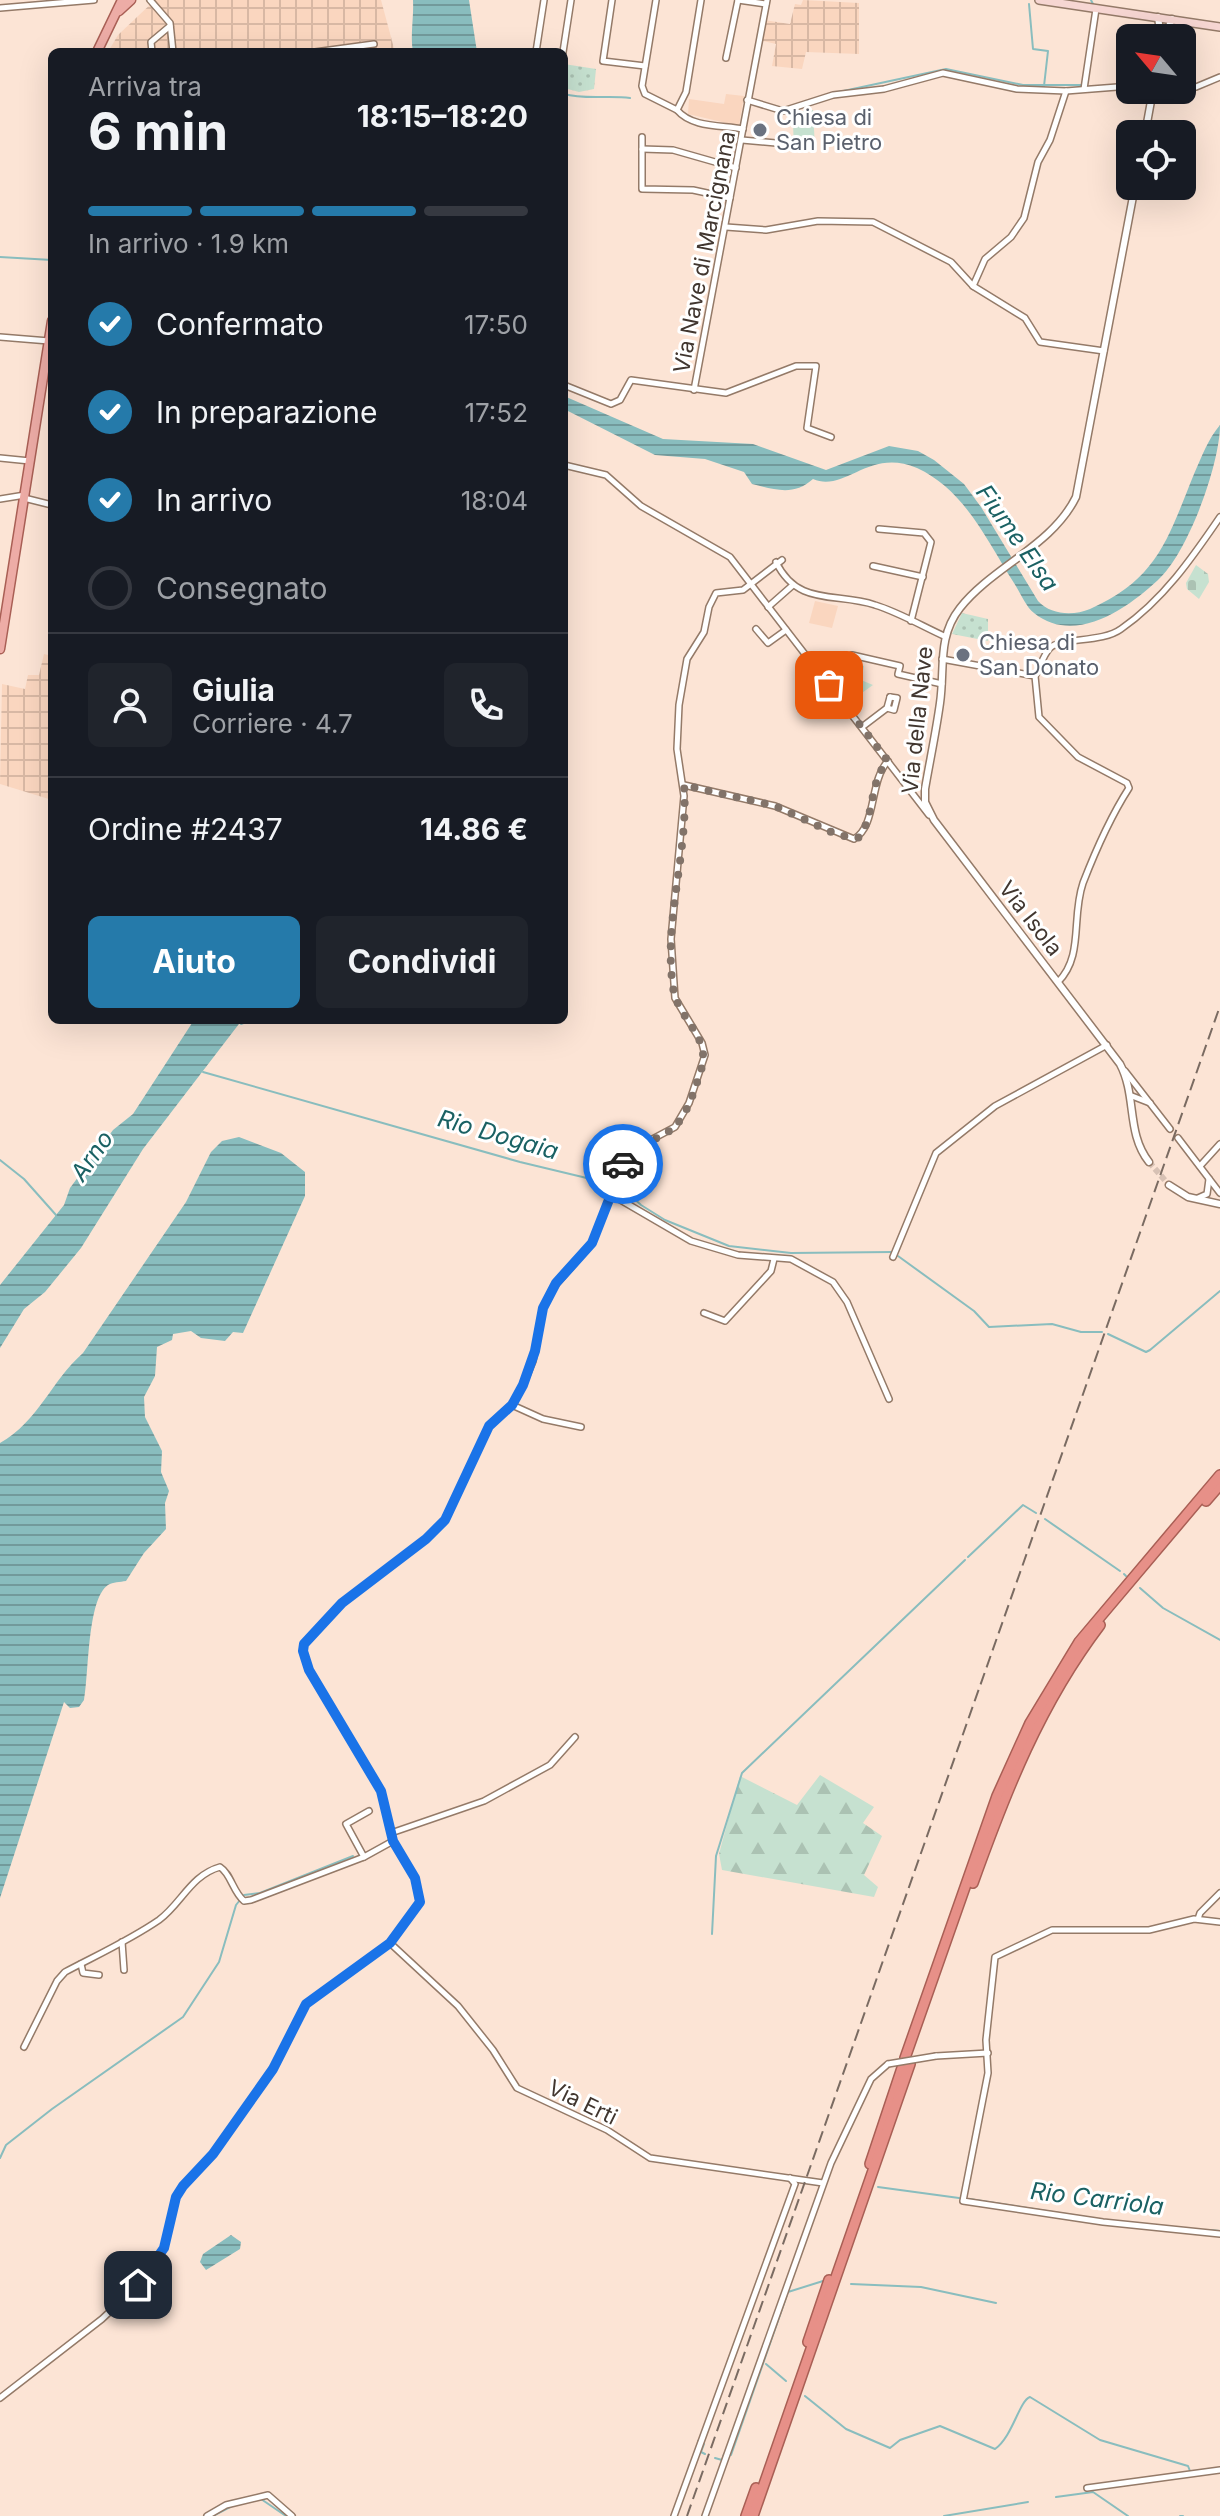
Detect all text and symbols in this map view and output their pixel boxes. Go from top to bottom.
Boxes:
north arrow [1116,24,1196,104]
map controls [1116,24,1196,200]
text: Arriva tra [88,71,202,102]
text: 18:15–18:20 [357,98,528,134]
text: 6 min [88,100,228,163]
place label: Chiesa di San Pietro [776,104,882,155]
button: locate [1116,120,1196,200]
marker: Chiesa di San Pietro [751,121,769,139]
street label: Via Nave di Marcignana [668,129,740,375]
text: In arrivo · 1.9 km [88,228,289,259]
icon: check [88,302,132,346]
text: Confermato [156,306,324,342]
text: 17:50 [464,309,528,340]
icon: check [88,390,132,434]
text: In preparazione [156,394,378,430]
text: 17:52 [464,397,528,428]
icon: check [88,478,132,522]
water label: Fiume Elsa [970,479,1065,597]
text: In arrivo [156,482,272,518]
text: 18:04 [461,485,528,516]
text: Consegnato [156,570,327,606]
place label: Chiesa di San Donato [979,629,1099,680]
street label: Via della Nave [896,645,938,795]
marker: Chiesa di San Donato [954,646,972,664]
pin [795,651,863,719]
button: person [88,663,172,747]
button: phone [444,663,528,747]
icon: bag [807,663,851,707]
text: Giulia [192,672,275,708]
text: Corriere · 4.7 [192,708,353,739]
text: Ordine #2437 [88,811,283,847]
text: 14.86 € [420,811,528,847]
street label: Via Isola [994,876,1068,960]
button: Aiuto [88,916,300,1008]
button: Condividi [316,916,528,1008]
water label: Rio Dogaia [434,1103,562,1166]
courier [583,1124,663,1204]
water label: Arno [63,1125,119,1187]
icon: car [601,1142,645,1186]
street label: Via Erti [544,2074,622,2130]
water label: Rio Carriola [1029,2176,1165,2221]
pin [104,2251,172,2319]
icon: home [116,2263,160,2307]

